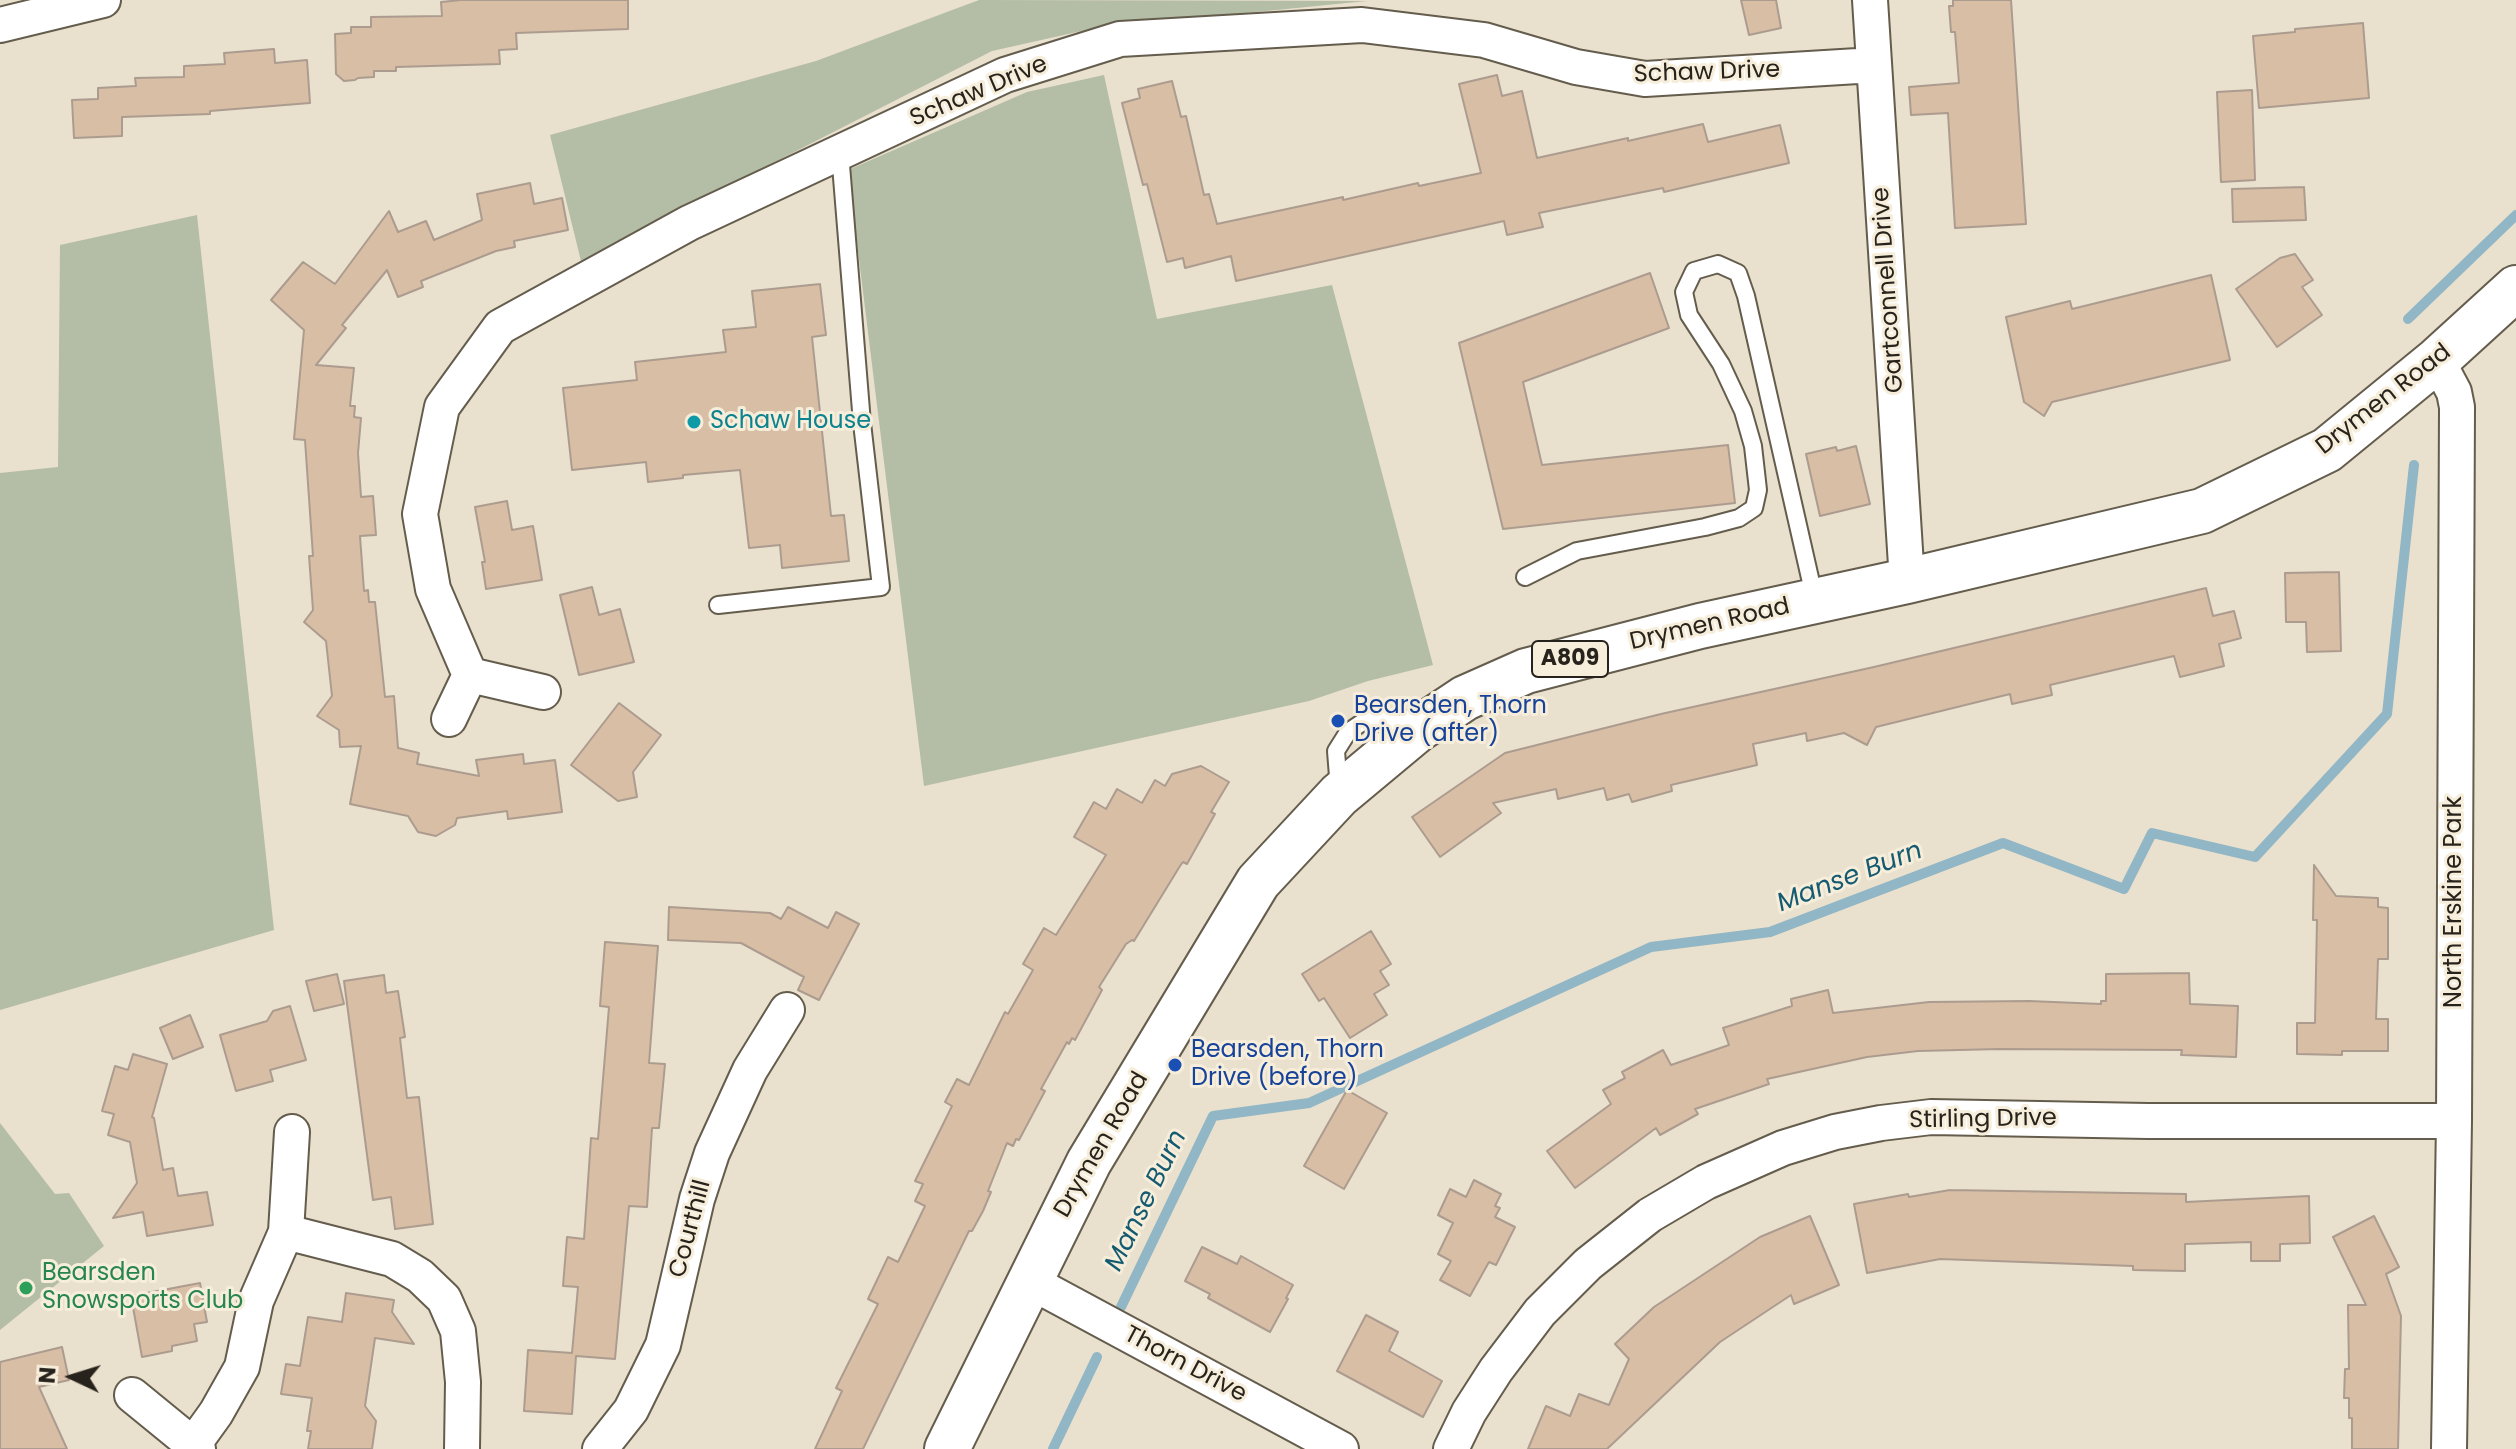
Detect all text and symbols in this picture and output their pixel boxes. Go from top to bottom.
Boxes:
street label: Schaw Drive [906,50,1052,134]
street label: Schaw Drive [1633,56,1781,90]
street label: Gartconnell Drive [1867,186,1911,394]
street label: Drymen Road [2311,338,2457,462]
place label: Schaw House [710,408,871,436]
marker: Schaw House [685,413,703,431]
street label: Drymen Road [1627,593,1793,657]
road number: A809 [1532,641,1608,677]
place label: Bearsden, Thorn Drive (after) [1354,693,1547,749]
marker: Bearsden, Thorn Drive (after) [1329,712,1347,730]
street label: North Erskine Park [2441,796,2469,1008]
water label: Manse Burn [1773,836,1927,920]
place label: Bearsden, Thorn Drive (before) [1191,1037,1384,1093]
marker: Bearsden, Thorn Drive (before) [1166,1056,1184,1074]
street label: Drymen Road [1049,1067,1155,1223]
street label: Stirling Drive [1909,1104,2057,1136]
water label: Manse Burn [1099,1125,1195,1277]
street label: Courthill [664,1177,718,1281]
place label: Bearsden Snowsports Club [42,1260,243,1316]
marker: Bearsden Snowsports Club [17,1279,35,1297]
street label: Thorn Drive [1119,1321,1251,1409]
north arrow [32,1337,112,1417]
text: N [32,1366,64,1385]

